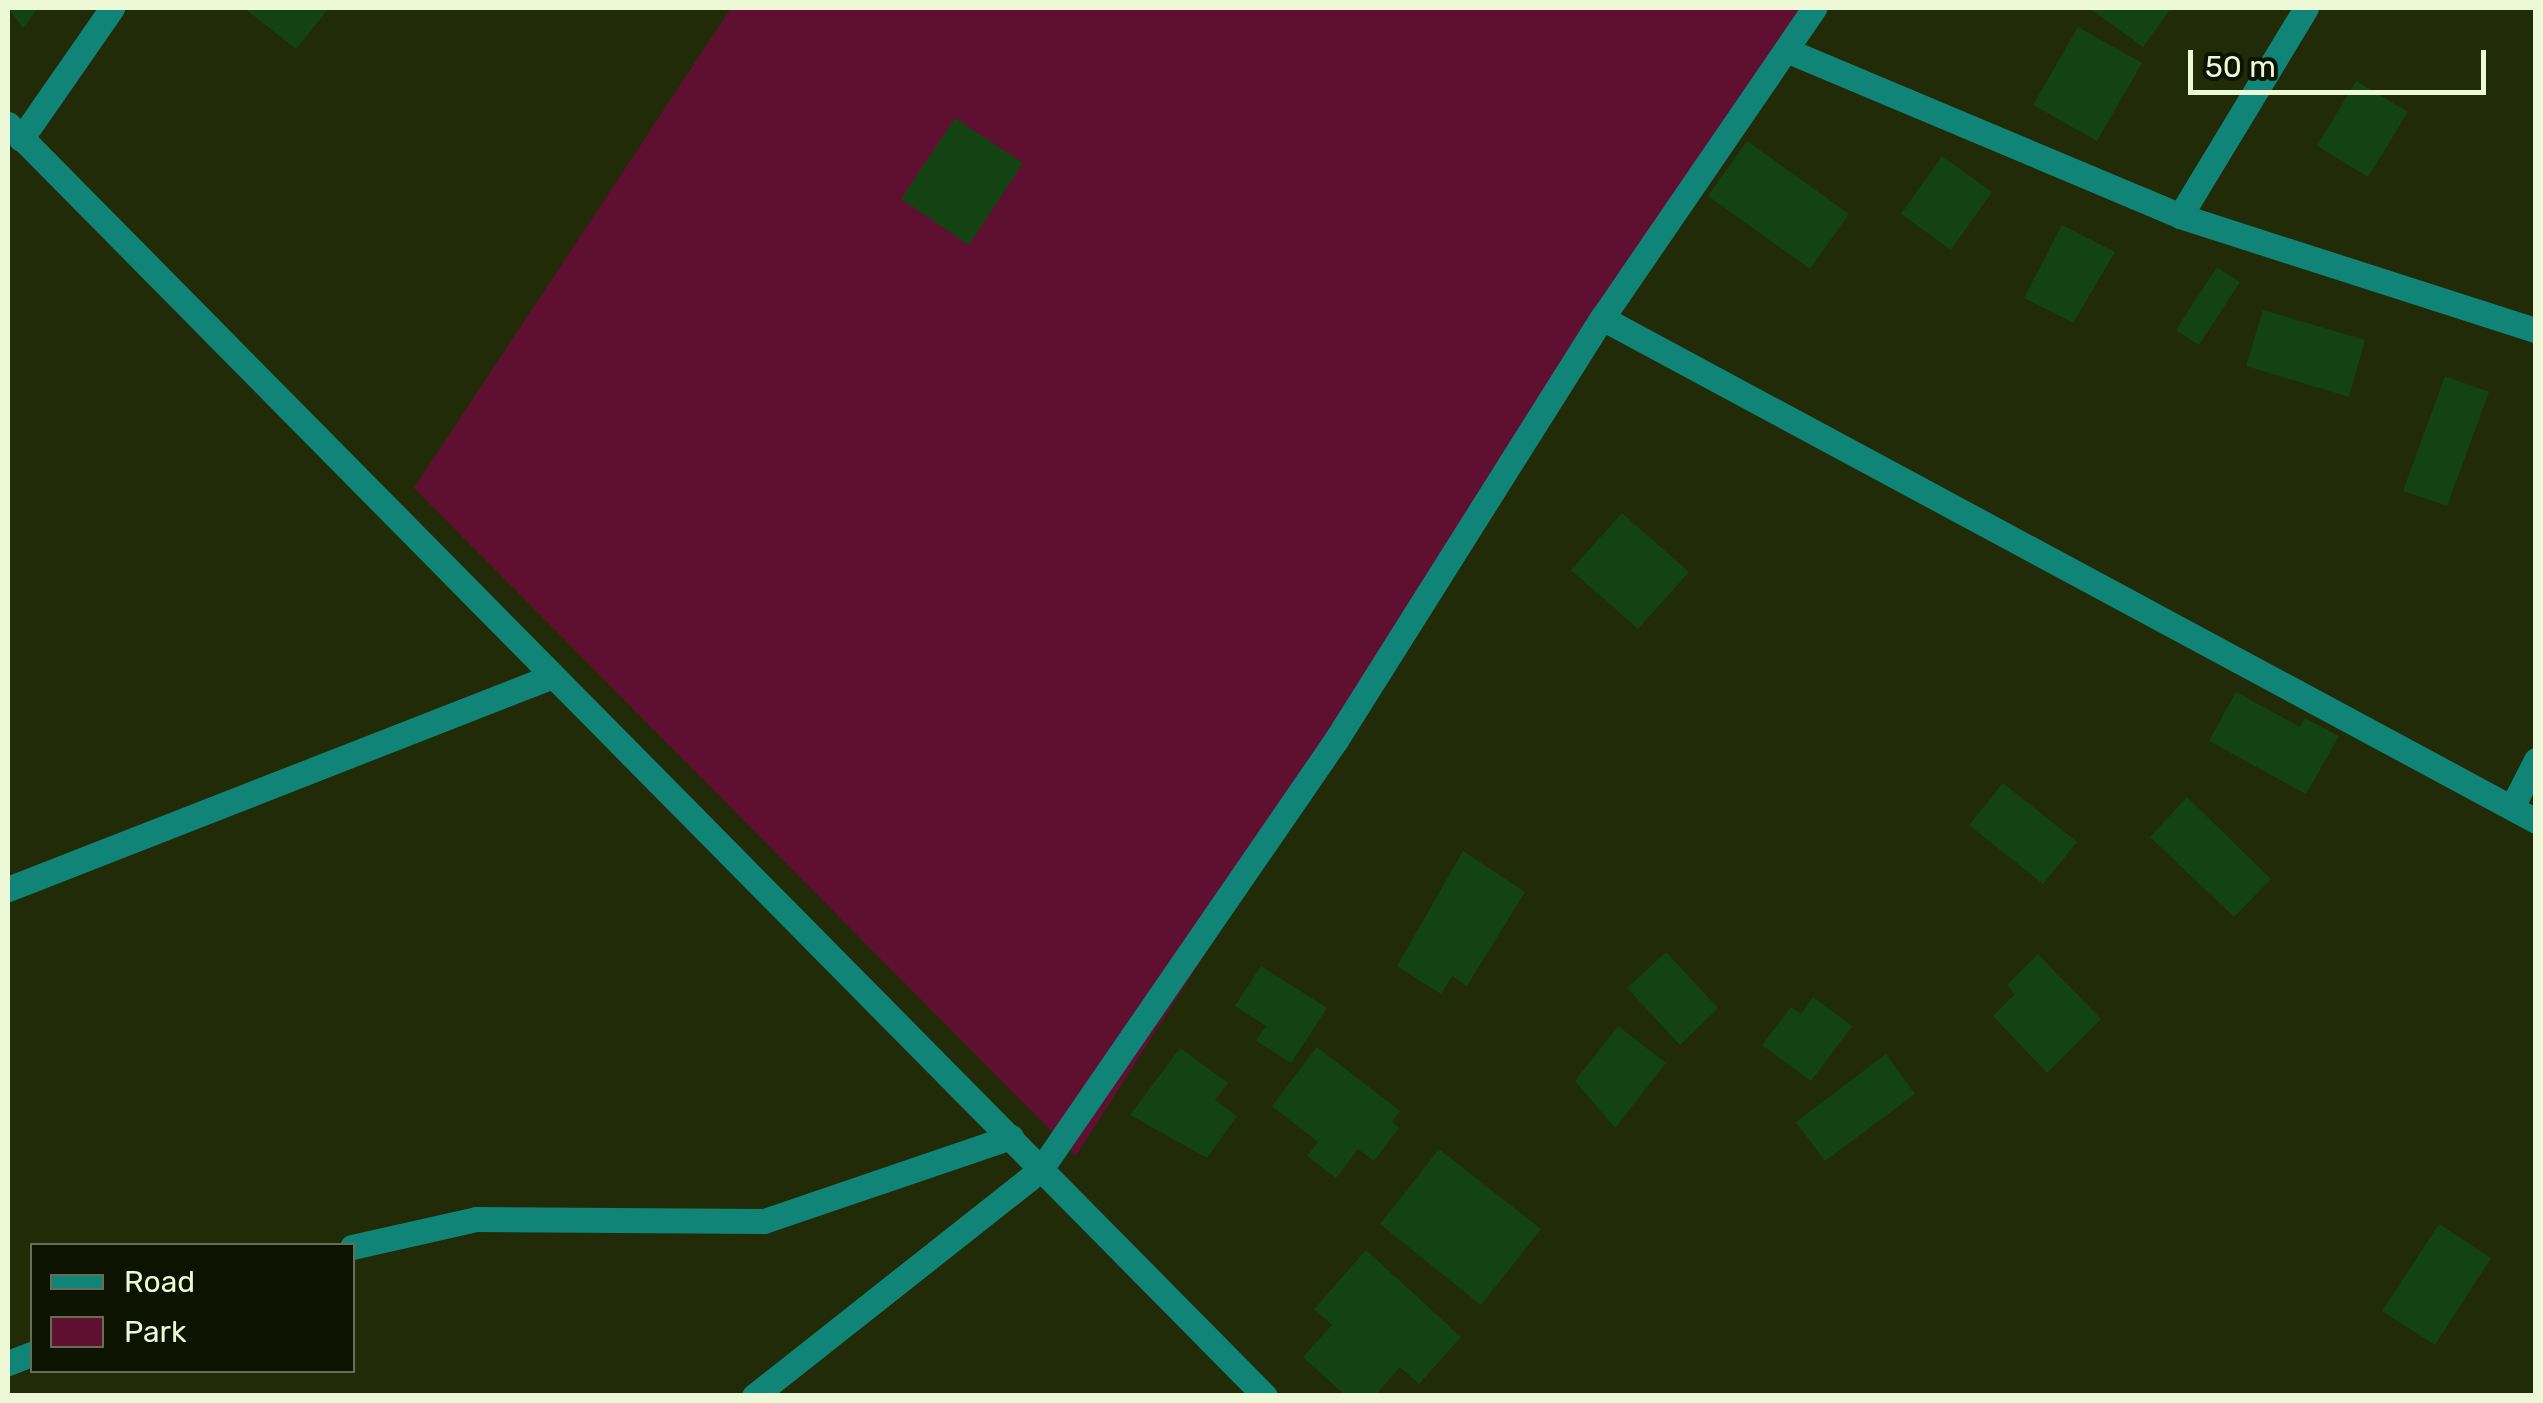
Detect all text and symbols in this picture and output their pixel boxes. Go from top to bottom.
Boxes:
scale bar [2193,30,2490,92]
text: 50 m [2205,49,2276,85]
legend [30,1243,355,1373]
text: Road [124,1264,195,1300]
text: Park [124,1314,186,1350]

